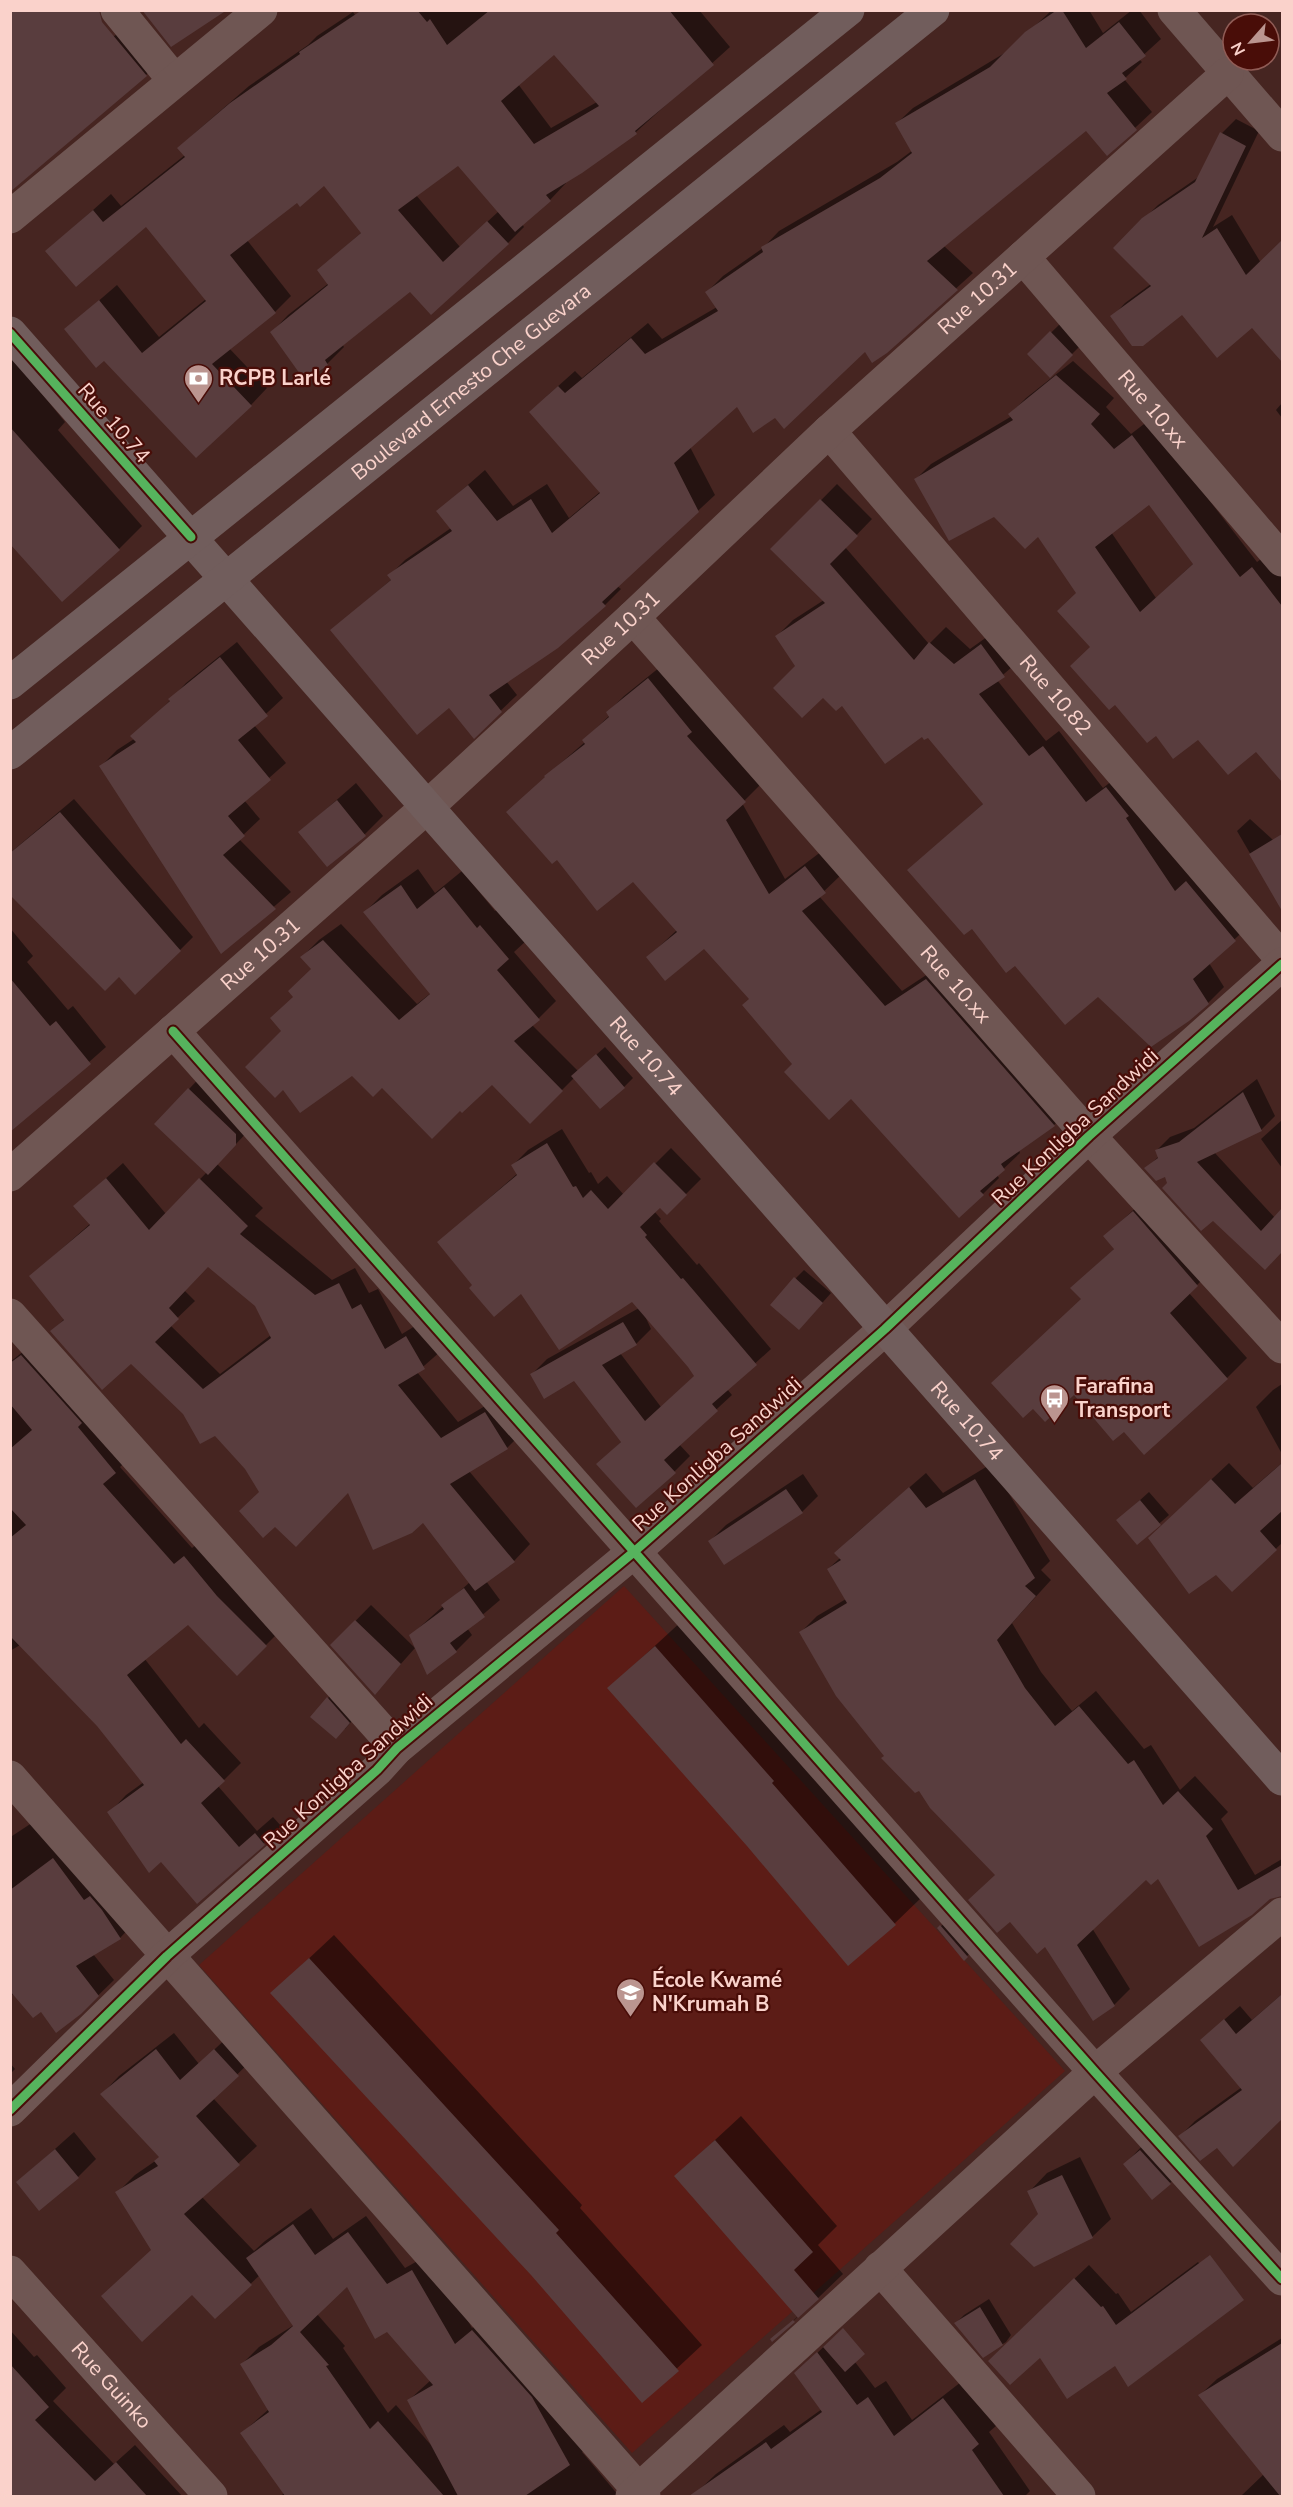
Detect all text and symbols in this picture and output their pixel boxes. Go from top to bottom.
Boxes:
north arrow [1221,12,1281,72]
text: N [1226,38,1251,59]
street label: Rue 10.31 [932,255,1023,341]
street label: Boulevard Ernesto Che Guevara [346,277,597,487]
bank icon: RCPB Larlé [182,362,214,404]
place label: RCPB Larlé [219,364,331,392]
street label: Rue 10.xx [1112,364,1194,454]
street label: Rue 10.74 [71,377,157,469]
street label: Rue 10.31 [576,585,666,672]
street label: Rue 10.82 [1013,649,1098,741]
street label: Rue 10.31 [215,911,306,997]
street label: Rue 10.xx [914,940,998,1029]
street label: Rue 10.74 [603,1010,689,1102]
street label: Rue Konligba Sandwidi [985,1042,1165,1212]
street label: Rue Konligba Sandwidi [626,1370,808,1538]
place label: Farafina Transport [1075,1372,1171,1424]
street label: Rue 10.74 [924,1375,1010,1467]
bus stop icon: Farafina Transport [1038,1382,1070,1424]
street label: Rue Konligba Sandwidi [257,1687,439,1855]
place label: École Kwamé N'Krumah B [652,1966,782,2018]
school or university icon: École Kwamé N'Krumah B [615,1976,647,2018]
street label: Rue Guinko [65,2336,158,2435]

